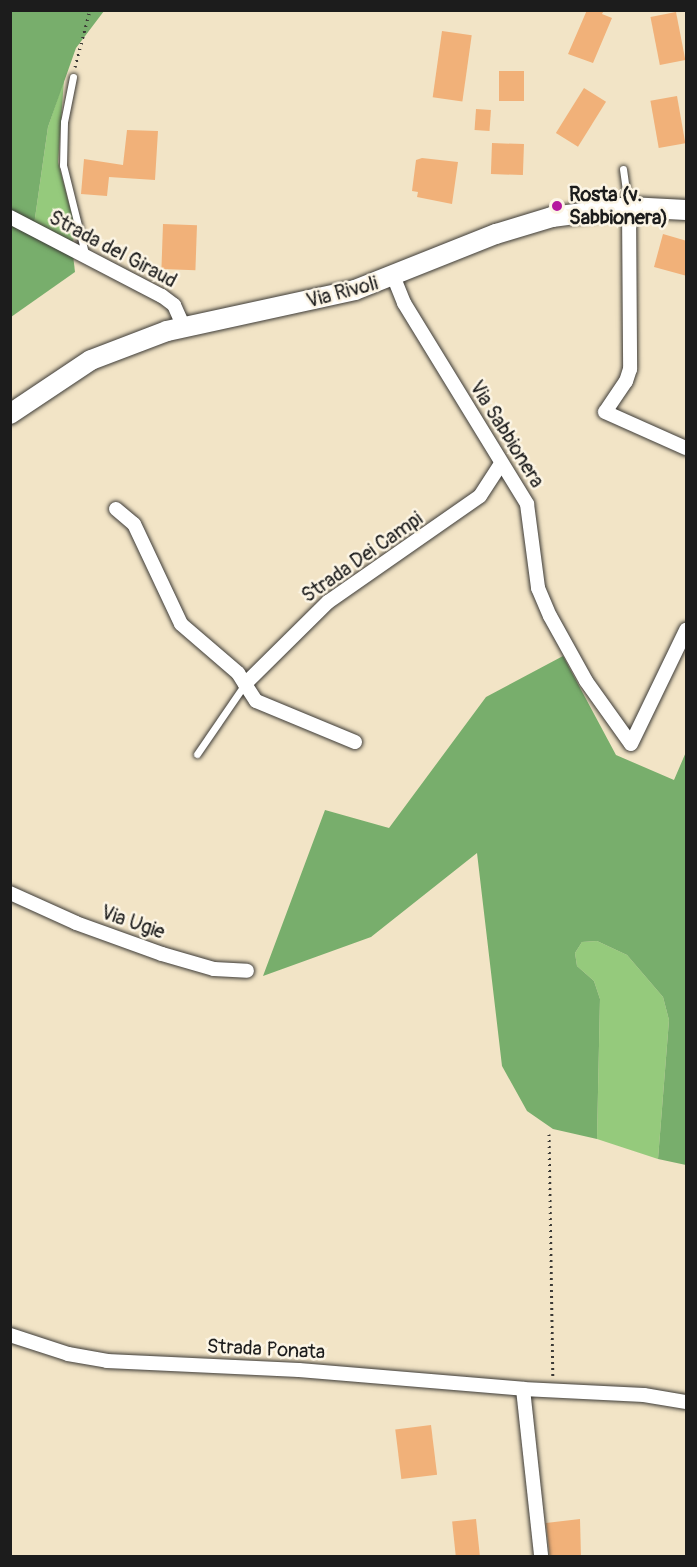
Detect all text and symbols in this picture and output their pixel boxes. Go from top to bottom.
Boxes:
place label: Rosta (v. Sabbionera) [569,183,668,230]
marker: Rosta (v. Sabbionera) [550,199,564,213]
street label: Strada del Giraud [45,205,181,293]
street label: Via Rivoli [304,271,380,313]
street label: Via Sabbionera [465,376,549,492]
street label: Strada Dei Campi [297,506,427,608]
street label: Via Ugie [98,900,168,944]
street label: Strada Ponata [206,1334,326,1364]

